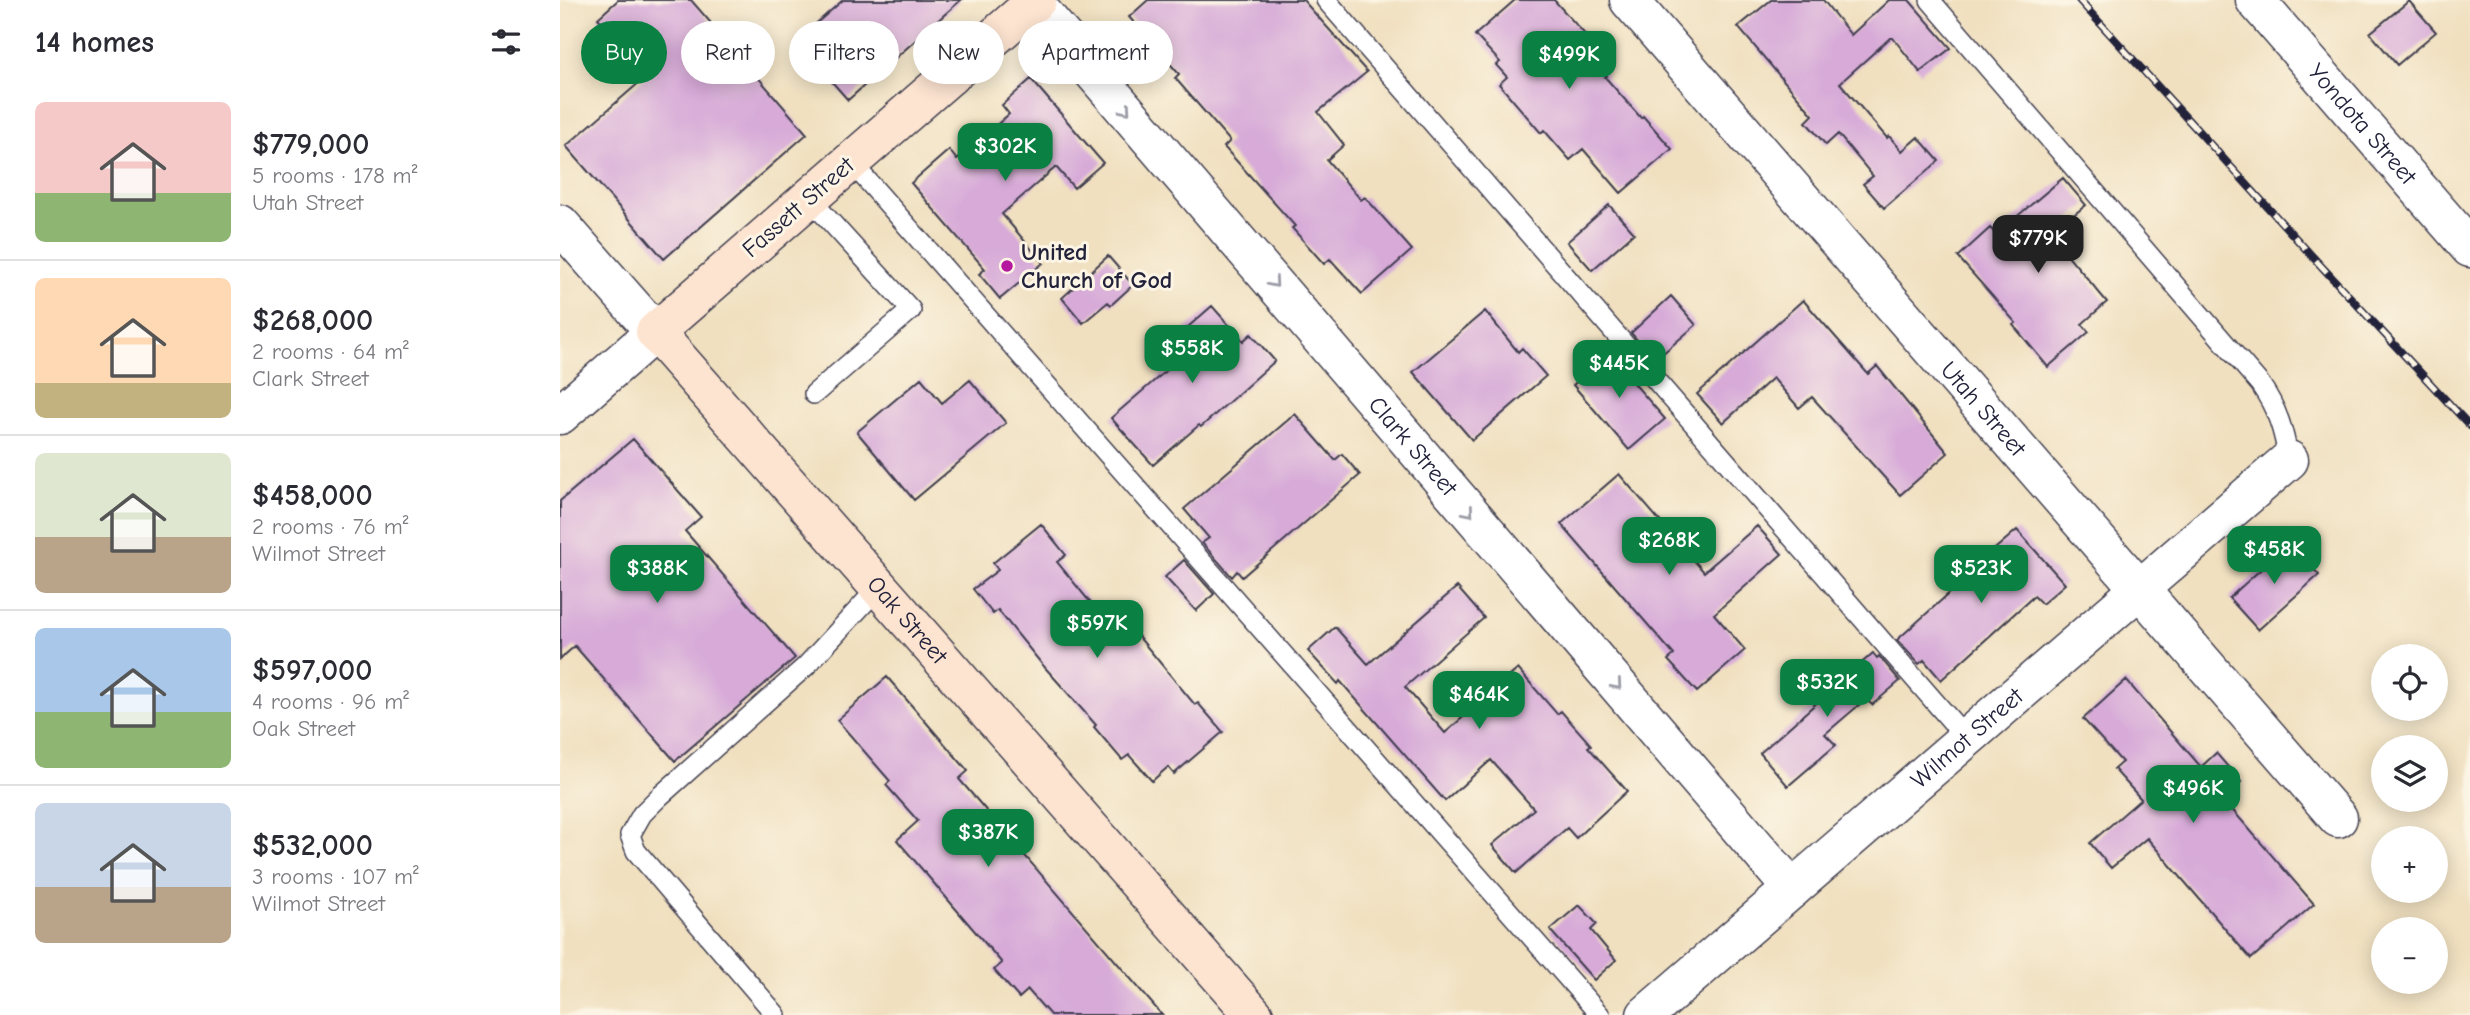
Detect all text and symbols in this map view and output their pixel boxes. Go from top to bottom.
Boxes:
chip: Buy [581,21,667,84]
chip: Rent [681,21,775,84]
chip: Filters [789,21,899,84]
chip: New [913,21,1004,84]
chip: Apartment [1018,21,1173,84]
icon: filters [487,23,525,61]
text: 14 homes [35,25,154,60]
pin: $499K [1520,32,1618,91]
text: $499K [1538,40,1600,67]
street label: Yondota Street [2302,58,2423,191]
one-way arrow [1118,102,1130,115]
pin: $302K [956,124,1054,183]
text: $779,000 [252,127,369,162]
icon: home [91,130,175,214]
text: $302K [974,132,1036,159]
street label: Fassett Street [737,150,860,263]
text: 5 rooms · 178 m² [252,162,417,189]
text: Utah Street [252,189,363,216]
pin: $779K [1989,216,2087,275]
text: $779K [2008,224,2068,251]
place label: United Church of God [1021,238,1172,294]
marker: United Church of God [999,258,1015,274]
one-way arrow [1266,275,1278,288]
text: $268,000 [252,303,373,338]
icon: home [91,306,175,390]
pin: $558K [1143,326,1241,385]
text: $558K [1161,334,1224,361]
text: 2 rooms · 64 m² [252,338,409,365]
pin: $445K [1570,340,1668,400]
text: $445K [1589,349,1649,376]
street label: Utah Street [1935,356,2033,463]
text: Clark Street [252,365,369,392]
street label: Clark Street [1363,391,1464,502]
text: $458,000 [252,478,373,513]
icon: home [91,481,175,565]
one-way arrow [1461,504,1473,517]
text: 2 rooms · 76 m² [252,513,408,540]
pin: $268K [1620,518,1718,577]
text: $268K [1638,526,1700,553]
pin: $458K [2225,526,2323,586]
text: $458K [2243,535,2305,562]
text: Wilmot Street [252,540,385,567]
pin: $388K [608,546,706,605]
pin: $523K [1932,546,2030,605]
text: $388K [626,554,688,581]
text: $523K [1950,554,2012,581]
street label: Oak Street [861,570,954,670]
pin: $597K [1048,600,1146,660]
text: $597K [1066,609,1128,636]
map controls [2371,644,2448,994]
button: locate [2371,644,2448,721]
text: $597,000 [252,653,372,688]
icon: home [91,656,175,740]
pin: $532K [1778,660,1876,719]
text: $532K [1796,668,1858,695]
pin: $464K [1430,672,1528,731]
one-way arrow [1609,677,1621,690]
text: $464K [1449,680,1509,707]
street label: Wilmot Street [1905,681,2030,794]
text: 4 rooms · 96 m² [252,688,409,715]
text: Oak Street [252,715,355,742]
button: layers [2371,735,2448,812]
pin: $496K [2144,766,2242,825]
text: $496K [2162,774,2224,801]
pin: $387K [939,810,1037,869]
text: $387K [958,818,1018,845]
button: + [2371,826,2448,903]
text: $532,000 [252,828,373,863]
icon: home [91,831,175,915]
text: 3 rooms · 107 m² [252,863,419,890]
text: Wilmot Street [252,890,385,917]
button: − [2371,917,2448,994]

